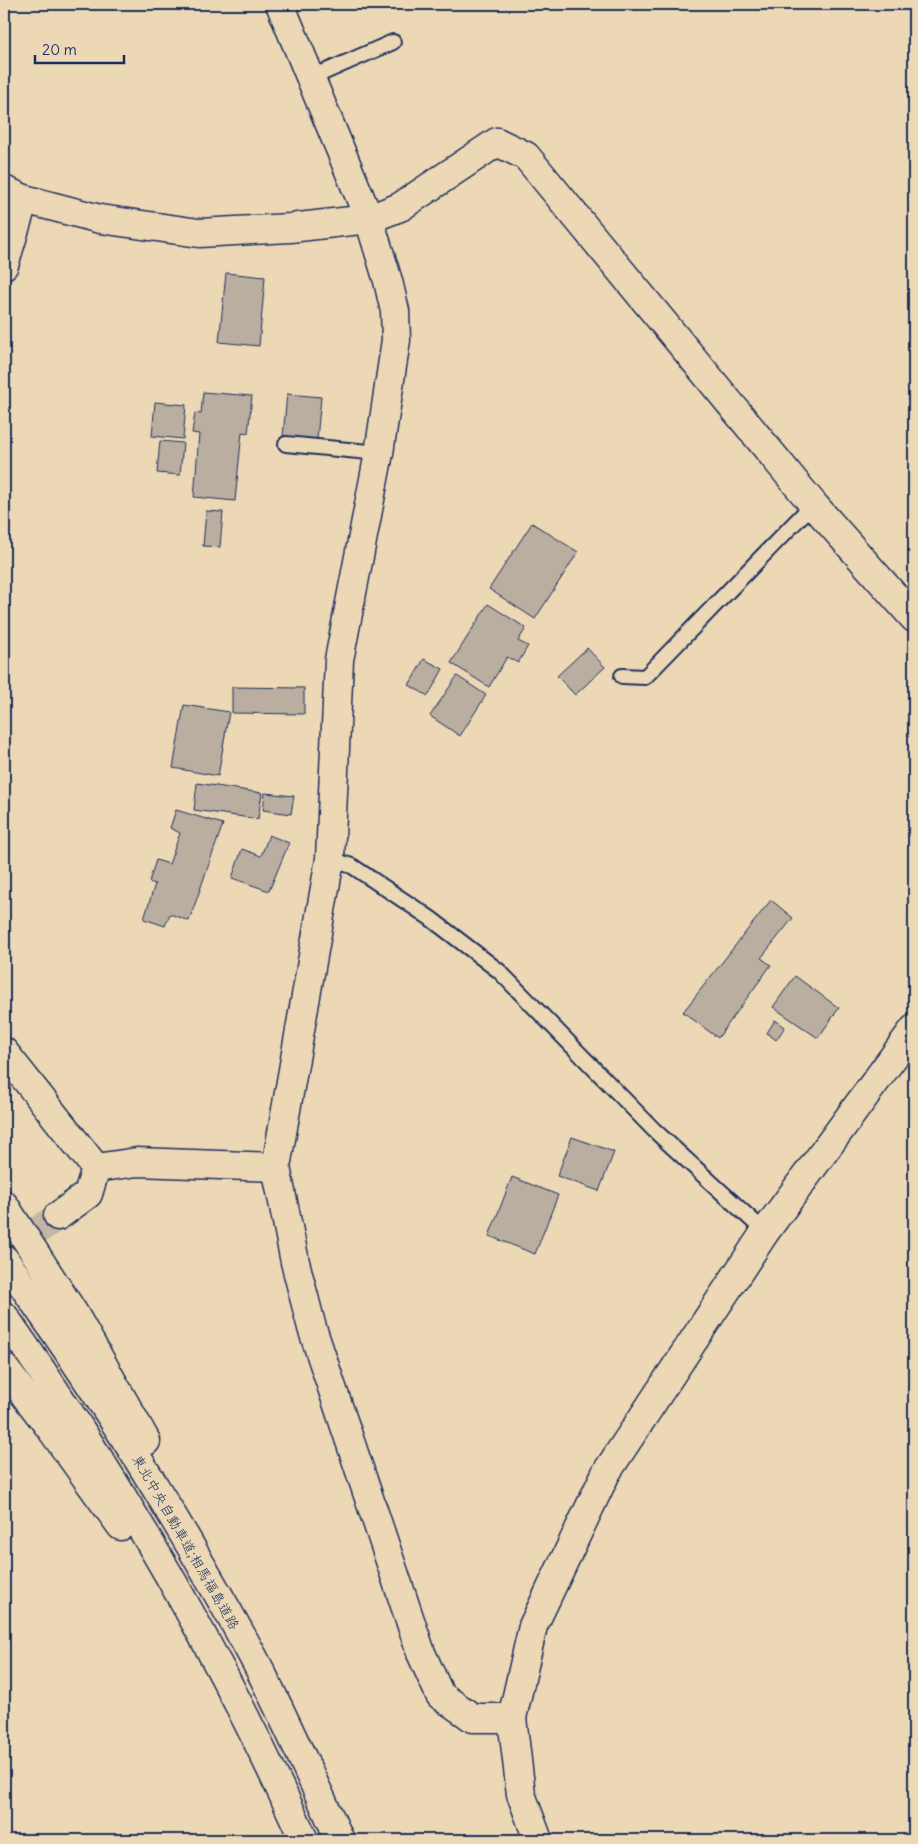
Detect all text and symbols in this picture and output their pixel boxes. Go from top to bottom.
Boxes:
scale bar [35,32,124,64]
text: 20 m [42,40,77,59]
street label: 東北中央自動車道;相馬福島道路 [128,1451,244,1633]

